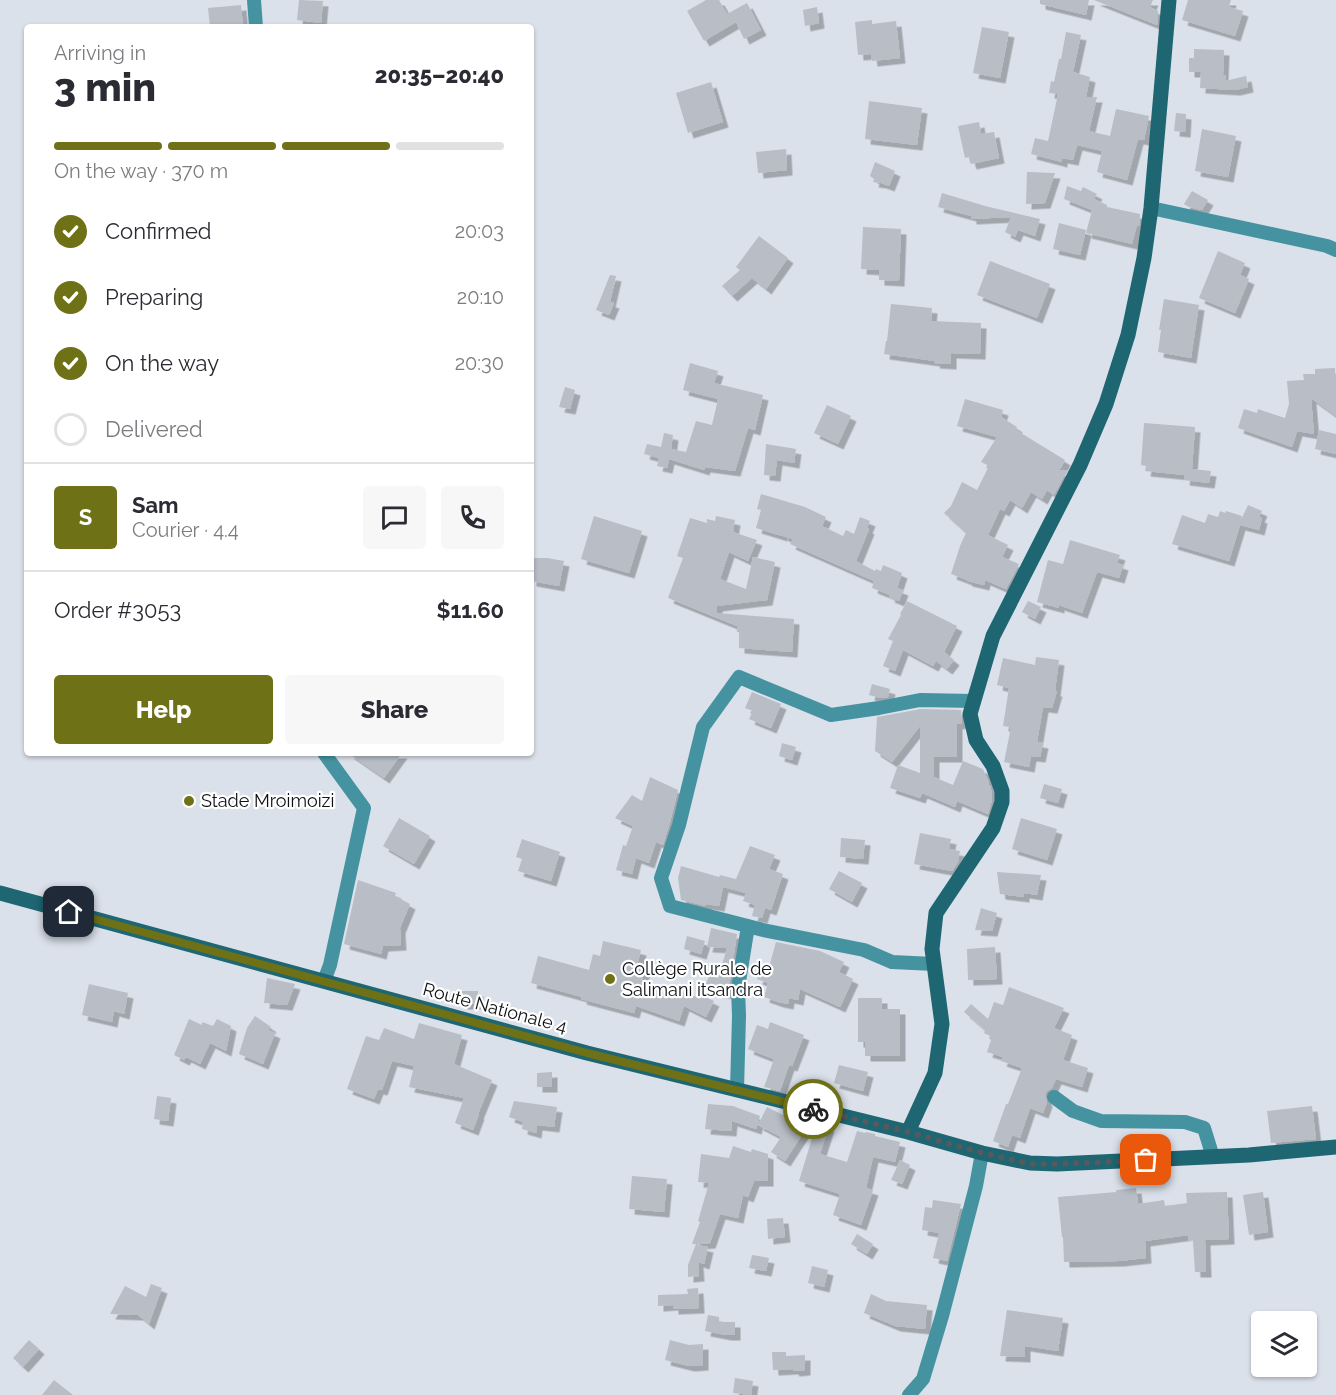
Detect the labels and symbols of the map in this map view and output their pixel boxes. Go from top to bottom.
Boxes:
place label: Stade Mroimoizi [201,790,334,811]
marker: Stade Mroimoizi [182,794,196,808]
pin [43,886,94,937]
place label: Collège Rurale de Salimani itsandra [622,958,772,1000]
marker: Collège Rurale de Salimani itsandra [603,972,617,986]
street label: Route Nationale 4 [421,978,570,1037]
courier [783,1079,843,1139]
pin [1120,1134,1171,1185]

